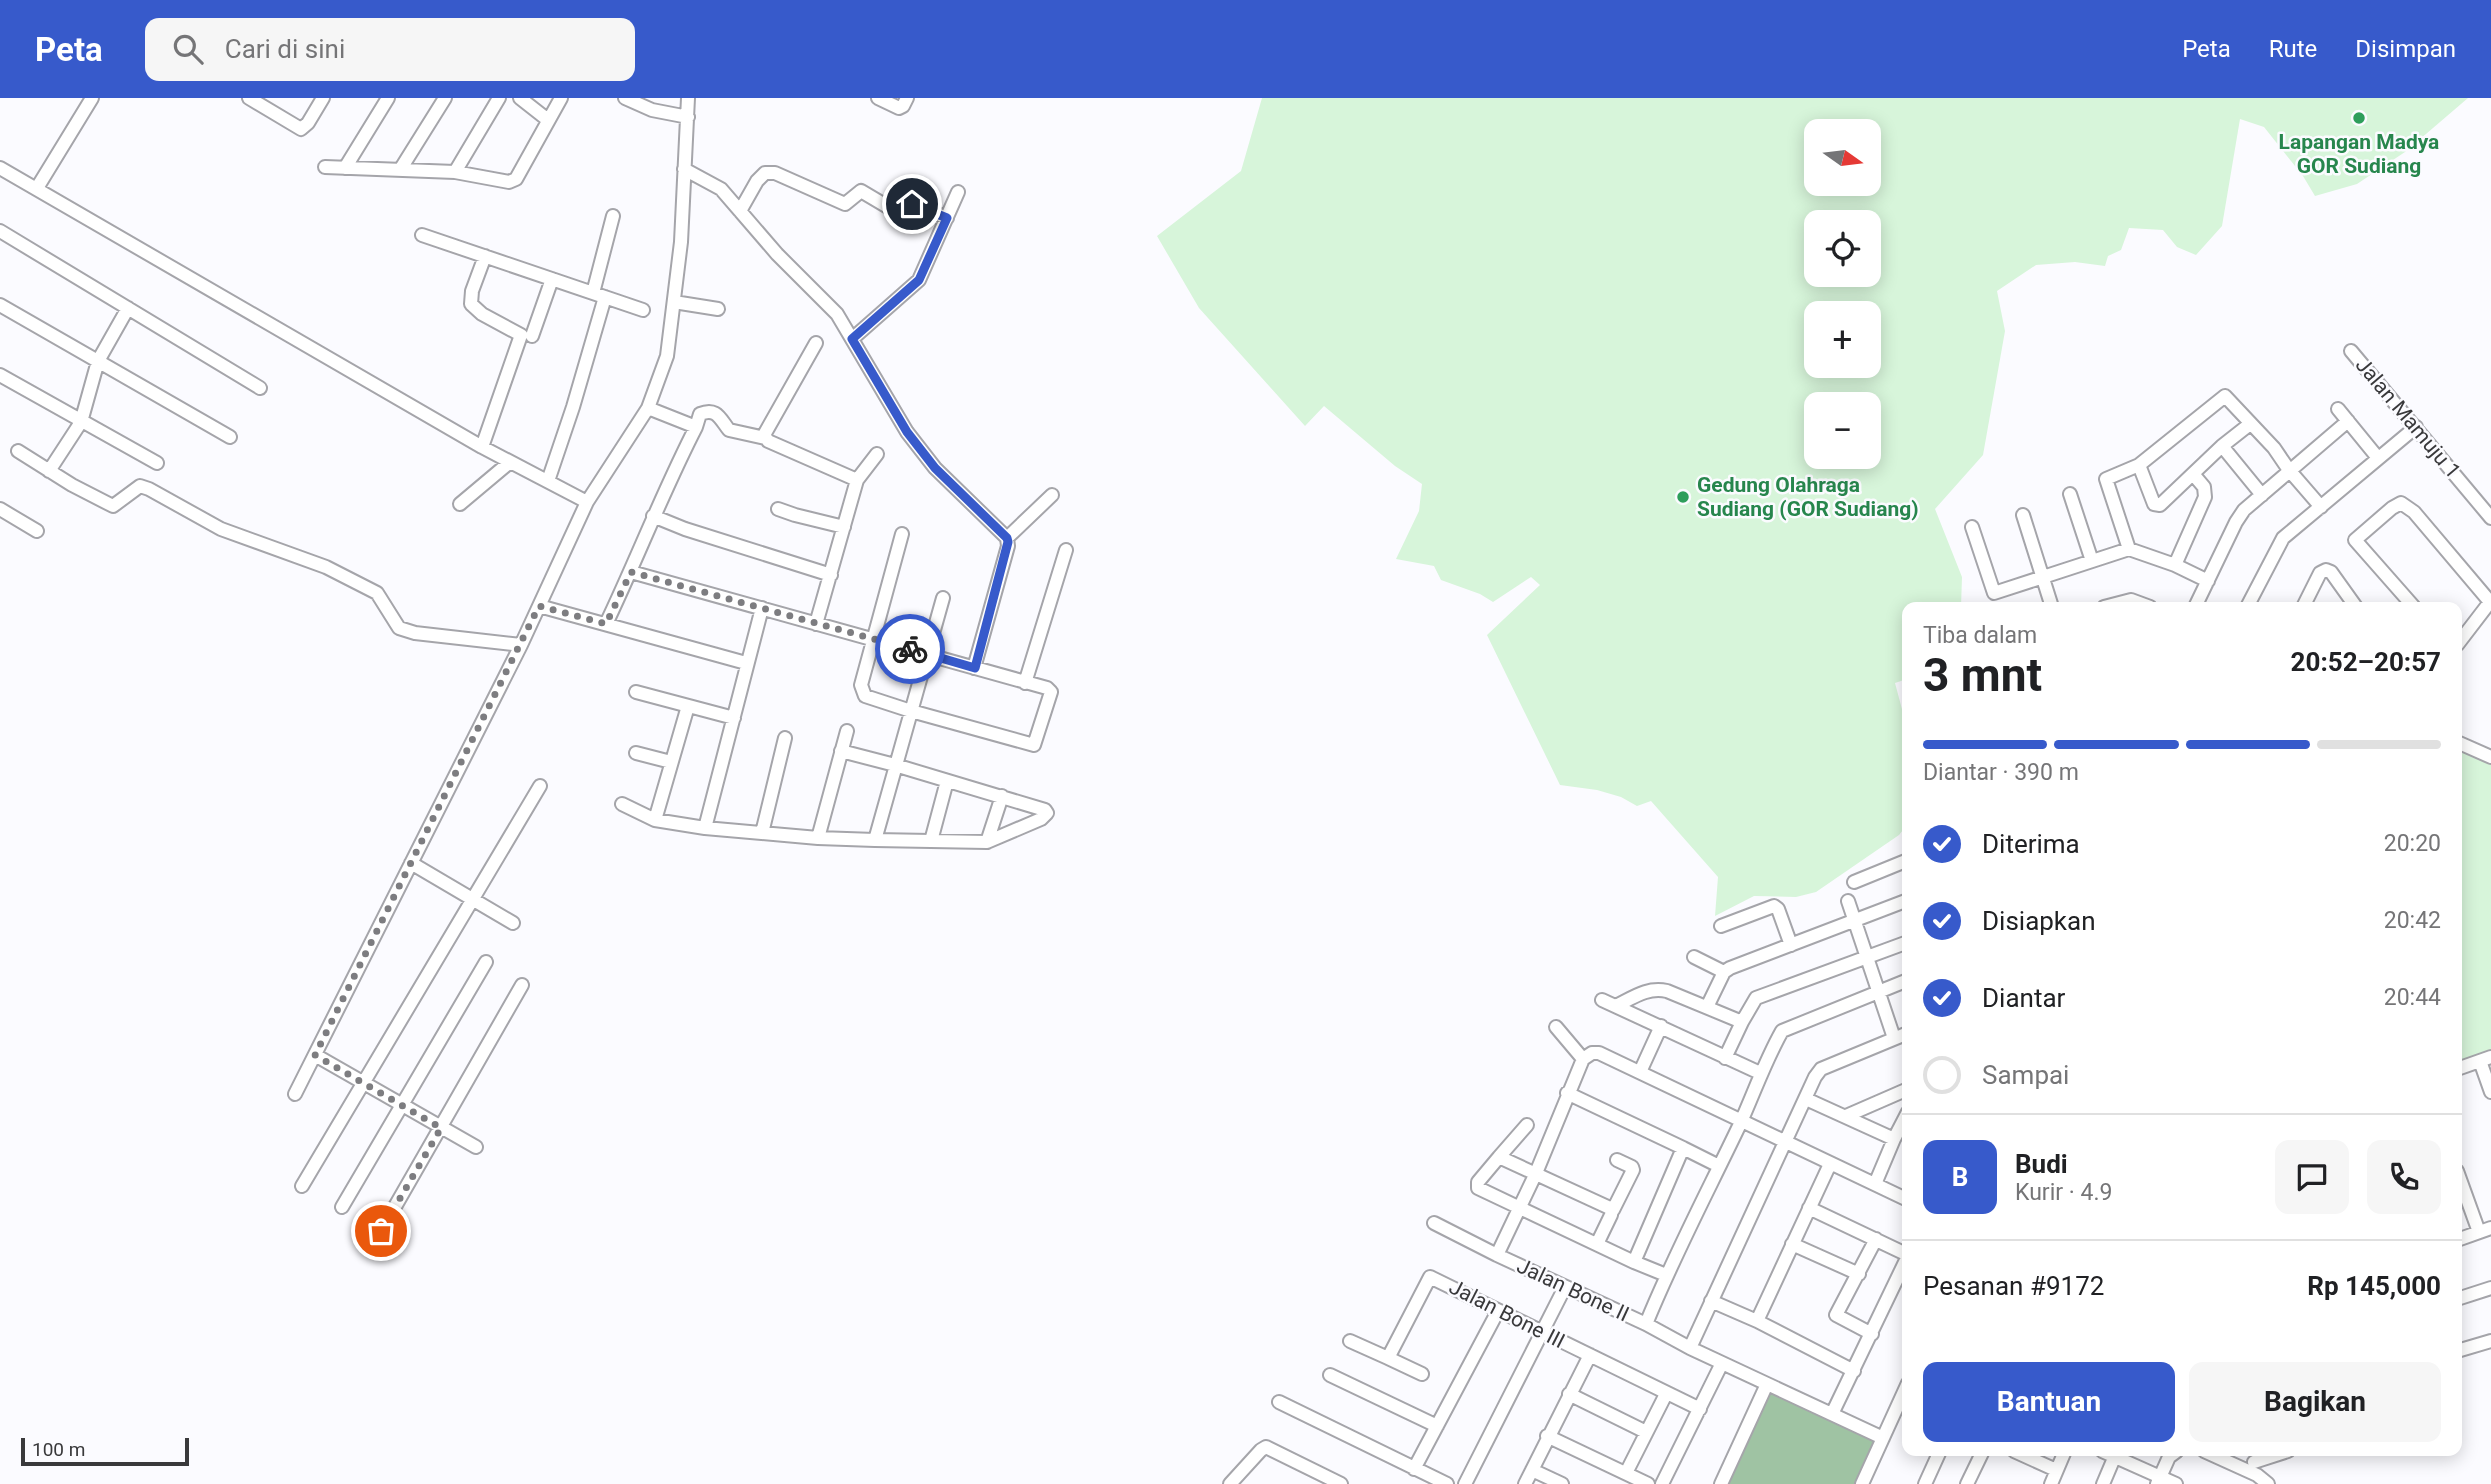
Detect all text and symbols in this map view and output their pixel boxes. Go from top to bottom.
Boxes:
search box [145,18,635,81]
text: Peta [35,30,103,69]
icon: search [169,30,207,68]
text: Cari di sini [225,34,345,64]
text: Peta [2182,35,2231,63]
text: Rute [2269,35,2317,63]
text: Disimpan [2355,35,2456,63]
marker: Lapangan Madya GOR Sudiang [2351,110,2367,126]
north arrow [1804,119,1881,196]
map controls [1804,119,1881,469]
place label: Lapangan Madya GOR Sudiang [2279,130,2439,178]
pin [882,174,942,234]
icon: home [893,185,931,223]
button: locate [1804,210,1881,287]
button: + [1804,301,1881,378]
street label: Jalan Mamuju 1 [2351,353,2465,483]
button: − [1804,392,1881,469]
place label: Gedung Olahraga Sudiang (GOR Sudiang) [1697,473,1919,521]
marker: Gedung Olahraga Sudiang (GOR Sudiang) [1675,489,1691,505]
courier [875,614,945,684]
text: Tiba dalam [1923,622,2037,649]
icon: bike [891,630,929,668]
text: 20:52–20:57 [2291,647,2441,677]
text: 3 mnt [1923,648,2042,702]
text: Diantar · 390 m [1923,759,2079,786]
icon: check [1923,825,1961,863]
text: Diterima [1982,829,2080,859]
text: 20:20 [2384,830,2441,857]
icon: check [1923,902,1961,940]
text: Disiapkan [1982,906,2096,936]
text: 20:42 [2384,907,2441,934]
icon: check [1923,979,1961,1017]
text: Diantar [1982,983,2065,1013]
text: 20:44 [2384,984,2441,1011]
text: Sampai [1982,1060,2069,1090]
button: chat [2275,1140,2349,1214]
button: phone [2367,1140,2441,1214]
text: Budi [2015,1149,2068,1179]
text: B [1952,1162,1968,1192]
text: Kurir · 4.9 [2015,1179,2112,1206]
pin [351,1201,411,1261]
icon: bag [362,1212,400,1250]
street label: Jalan Bone II [1513,1254,1633,1326]
text: Pesanan #9172 [1923,1271,2104,1301]
text: Rp 145,000 [2307,1271,2441,1301]
street label: Jalan Bone III [1445,1275,1569,1353]
button: Bantuan [1923,1362,2175,1442]
button: Bagikan [2189,1362,2441,1442]
scale bar [21,1435,189,1467]
text: 100 m [32,1438,85,1461]

